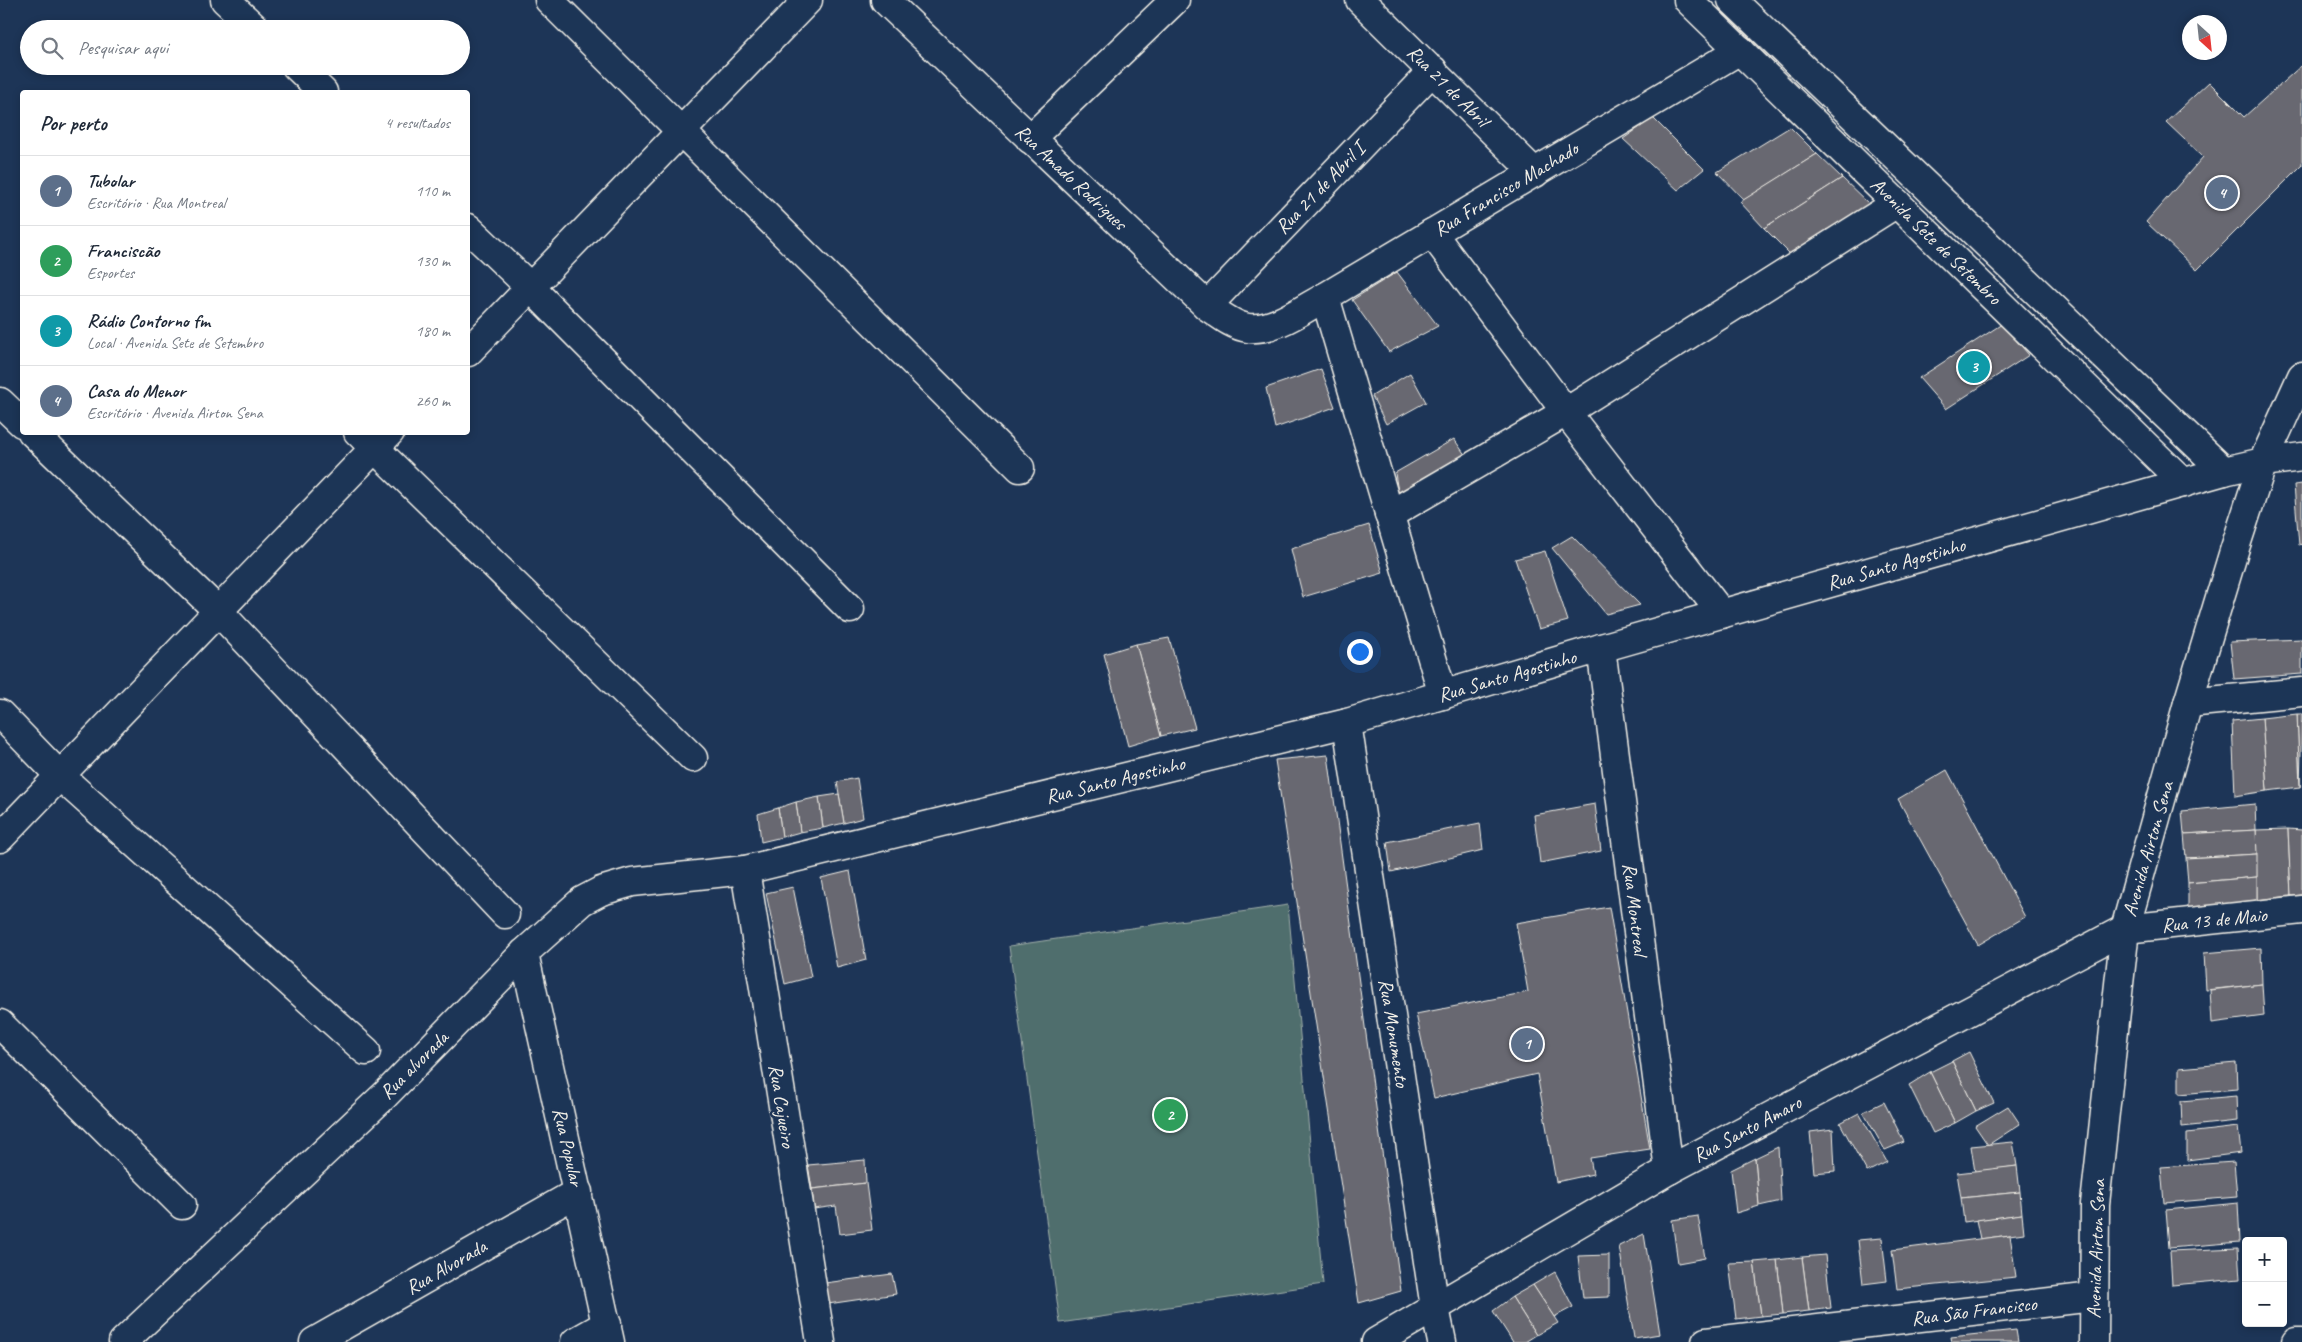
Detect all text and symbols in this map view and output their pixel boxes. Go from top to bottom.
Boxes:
north arrow [2182,15,2227,60]
search box [20,20,470,75]
icon: search [38,34,66,62]
text: Pesquisar aqui [78,36,168,60]
street label: Rua 21 de Abril [1402,40,1497,135]
text: Por perto [40,110,107,136]
text: 4 resultados [385,113,450,133]
street label: Rua Amado Rodrigues [1010,119,1134,237]
street label: Rua 21 de Abril I [1270,134,1373,239]
street label: Rua Francisco Machado [1429,135,1584,242]
text: Tubolar [87,169,134,193]
street label: Avenida Sete de Setembro [1865,172,2008,311]
pin: 4 [2206,174,2238,212]
text: 1 [52,181,60,201]
text: 110 m [416,181,450,201]
text: Escritório · Rua Montreal [87,193,226,213]
text: Franciscão [87,239,159,263]
text: 2 [52,251,60,271]
text: 130 m [416,251,450,271]
text: Esportes [87,263,134,283]
text: Rádio Contorno fm [87,309,210,333]
text: 3 [52,321,60,341]
text: 180 m [416,321,450,341]
text: Local · Avenida Sete de Setembro [87,333,263,353]
pin: 3 [1958,348,1990,386]
text: Casa do Menor [87,379,185,403]
text: 4 [52,391,60,411]
text: 260 m [416,391,450,411]
text: Escritório · Avenida Airton Sena [87,403,263,423]
street label: Rua Santo Agostinho [1824,532,1969,596]
your location [1347,639,1373,665]
street label: Rua Santo Agostinho [1435,644,1580,708]
street label: Rua Santo Agostinho [1043,750,1188,809]
street label: Avenida Airton Sena [2117,777,2180,919]
street label: Rua Montreal [1617,862,1653,960]
street label: Rua 13 de Maio [2160,902,2269,938]
street label: Rua Monumento [1373,977,1415,1090]
street label: Rua alvorada [374,1024,455,1105]
pin: 1 [1511,1025,1543,1063]
street label: Rua Cajueiro [763,1063,801,1150]
street label: Rua Santo Amaro [1688,1090,1806,1168]
pin: 2 [1154,1096,1186,1134]
street label: Rua Popular [547,1105,590,1190]
street label: Avenida Airton Sena [2081,1178,2111,1319]
street label: Rua Alvorada [401,1233,493,1300]
map controls [2242,1237,2287,1327]
button: + [2242,1237,2287,1282]
button: − [2242,1282,2287,1327]
street label: Rua São Francisco [1910,1291,2039,1331]

